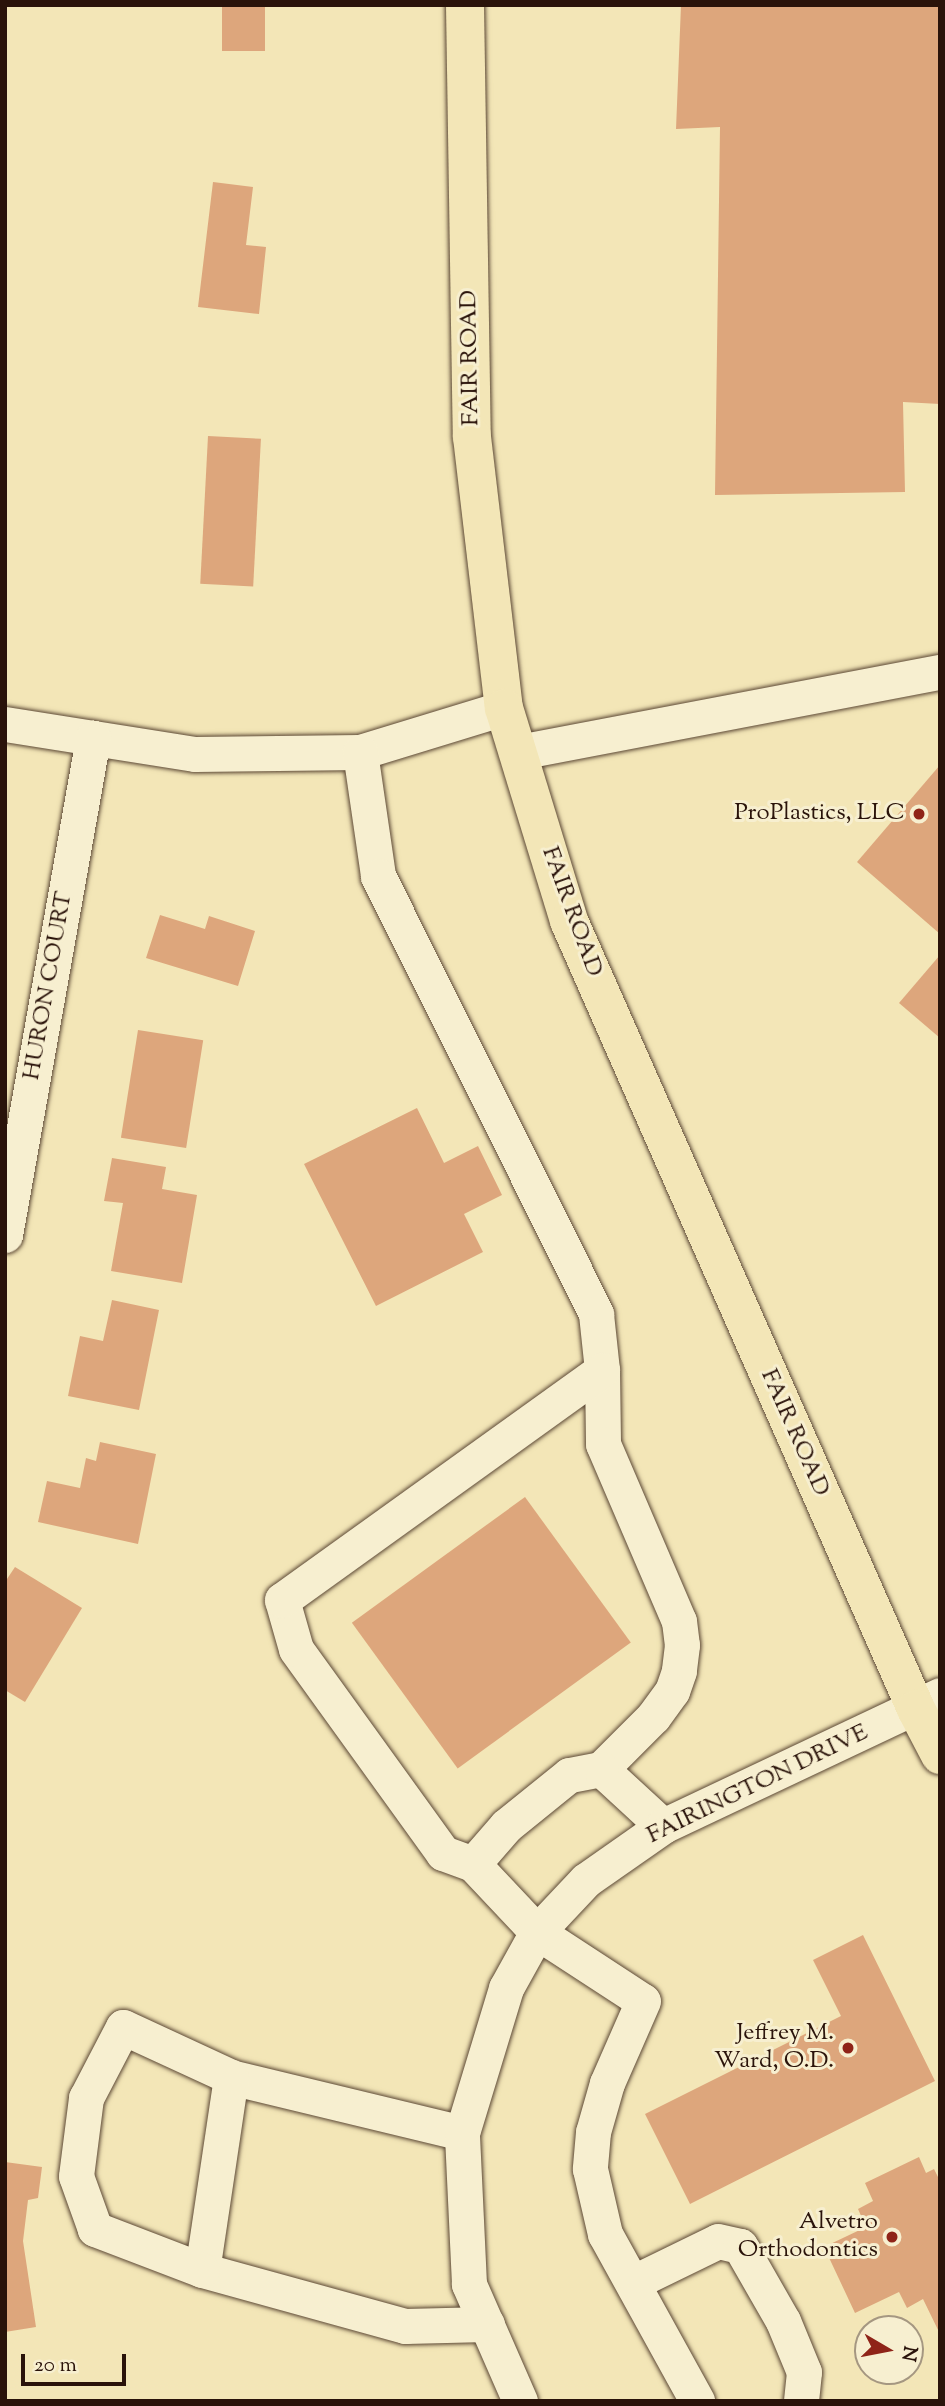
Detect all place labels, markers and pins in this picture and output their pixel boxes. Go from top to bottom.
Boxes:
place label: ProPlastics, LLC [734,800,905,828]
marker: ProPlastics, LLC [911,806,927,822]
place label: Jeffrey M. Ward, O.D. [714,2020,834,2076]
marker: Jeffrey M. Ward, O.D. [840,2040,856,2056]
place label: Alvetro Orthodontics [738,2209,878,2265]
marker: Alvetro Orthodontics [884,2229,900,2245]

